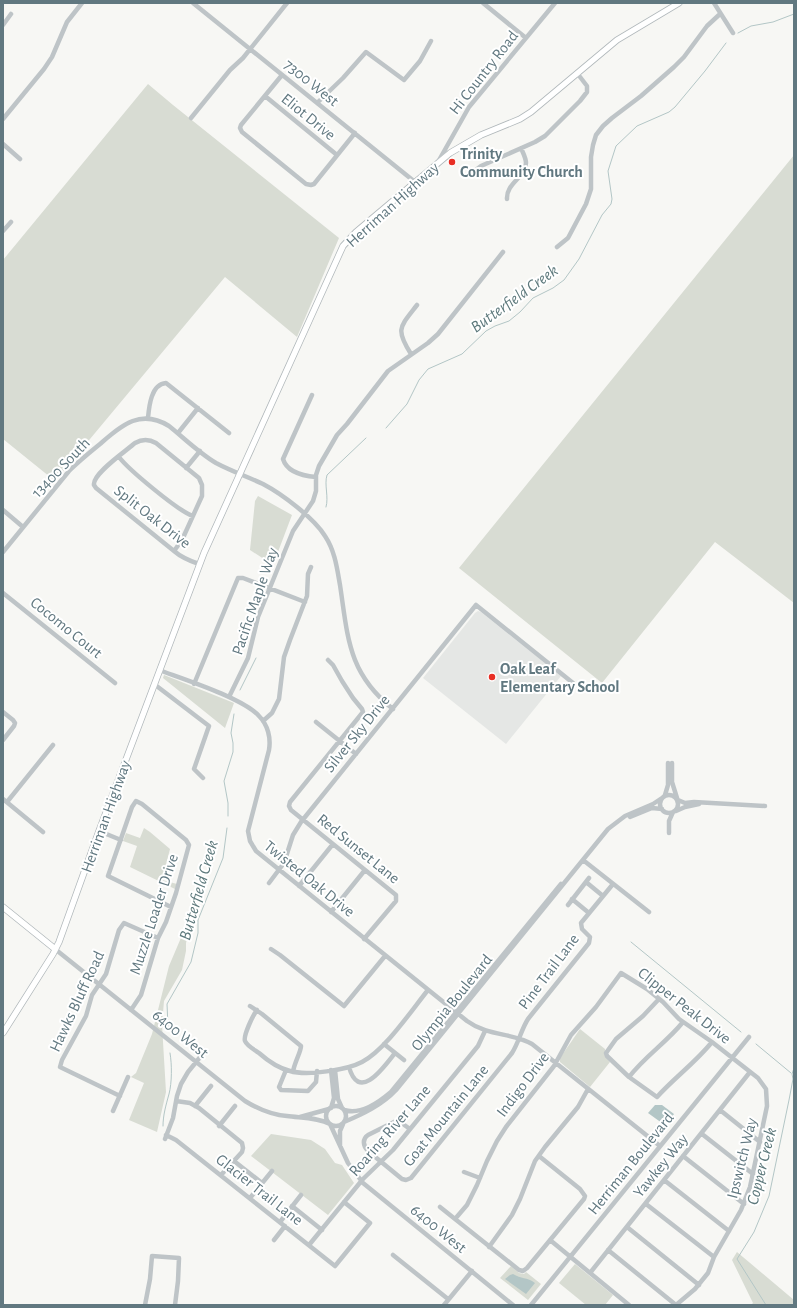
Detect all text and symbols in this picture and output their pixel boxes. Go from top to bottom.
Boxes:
street label: Hi Country Road [446,28,522,118]
street label: 7300 West [281,56,342,109]
street label: Eliot Drive [278,90,338,143]
place label: Trinity Community Church [460,146,583,181]
marker: Trinity Community Church [447,157,457,167]
street label: Herriman Highway [343,159,443,251]
water label: Butterfield Creek [468,261,561,336]
street label: 13400 South [29,435,93,501]
street label: Split Oak Drive [111,482,194,551]
street label: Pacific Maple Way [229,545,282,657]
street label: Cocomo Court [27,594,105,661]
place label: Oak Leaf Elementary School [500,661,620,696]
marker: Oak Leaf Elementary School [487,672,497,682]
street label: Silver Sky Drive [321,692,394,776]
street label: Herriman Highway [78,758,135,875]
street label: Red Sunset Lane [314,811,403,887]
water label: Butterfield Creek [176,838,221,942]
street label: Twisted Oak Drive [261,838,358,920]
street label: Muzzle Loader Drive [127,852,181,977]
street label: Pine Trail Lane [515,931,582,1012]
street label: Hawks Bluff Road [47,949,107,1054]
street label: Olympia Boulevard [408,951,496,1054]
street label: Clipper Peak Drive [635,965,734,1047]
street label: 6400 West [149,1007,211,1061]
street label: Indigo Drive [494,1049,552,1120]
street label: Goat Mountain Lane [400,1062,491,1169]
street label: Roaring River Lane [346,1082,434,1179]
street label: Herriman Boulevard [585,1110,677,1218]
street label: Ipswitch Way [724,1116,761,1200]
water label: Copper Creek [744,1126,780,1207]
street label: Yawkey Way [630,1131,692,1201]
street label: Glacier Trail Lane [213,1151,306,1228]
street label: 6400 West [407,1202,469,1256]

